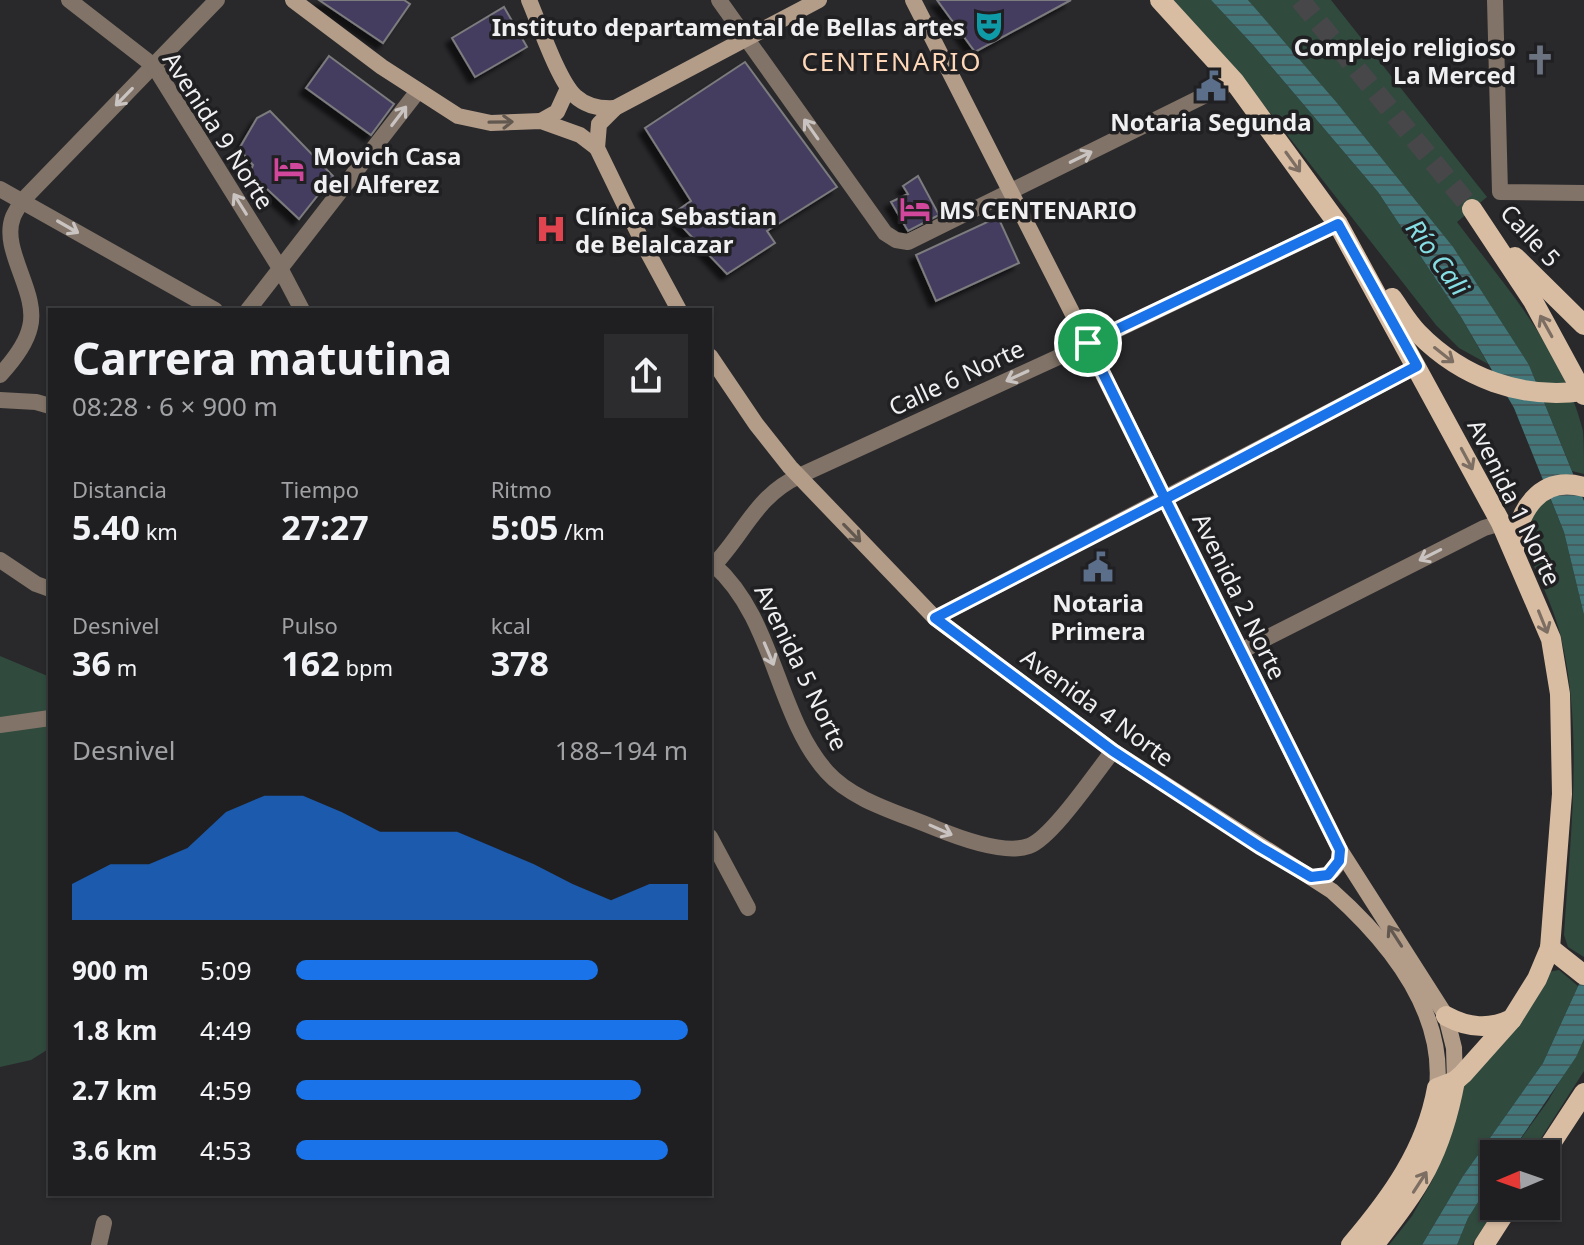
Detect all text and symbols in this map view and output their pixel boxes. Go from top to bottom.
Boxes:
theatre icon: Instituto departamental de Bellas artes [972,9,1006,43]
place label: Instituto departamental de Bellas artes [492,10,965,43]
place label: Complejo religioso La Merced [1294,30,1516,91]
district label: CENTENARIO [801,43,983,79]
church icon: Complejo religioso La Merced [1523,43,1557,77]
street label: Avenida 9 Norte [156,45,282,215]
public building icon: Notaria Segunda [1194,69,1228,103]
one-way arrow [115,87,134,106]
place label: Notaria Segunda [1110,105,1312,138]
one-way arrow [390,106,407,127]
one-way arrow [487,115,514,130]
one-way arrow [803,119,819,141]
place label: Movich Casa del Alferez [313,139,461,200]
one-way arrow [1068,149,1092,164]
one-way arrow [1285,151,1301,173]
hotel icon: Movich Casa del Alferez [272,152,306,186]
hotel icon: MS CENTENARIO [898,192,932,226]
one-way arrow [232,193,248,216]
place label: MS CENTENARIO [939,193,1137,226]
street label: Calle 5 [1494,196,1568,274]
place label: Clínica Sebastian de Belalcazar [575,199,777,260]
water label: Río Cali [1398,211,1479,304]
hospital icon: Clínica Sebastian de Belalcazar [534,212,568,246]
one-way arrow [56,219,79,235]
pin [1054,309,1122,377]
one-way arrow [1538,315,1554,338]
icon: arrive [1066,321,1110,365]
text: Carrera matutina [72,328,452,388]
street label: Calle 6 Norte [883,331,1029,423]
button: share [604,334,688,418]
one-way arrow [1433,346,1454,363]
one-way arrow [1005,369,1029,384]
text: 08:28 · 6 × 900 m [72,388,278,424]
street label: Avenida 1 Norte [1460,413,1570,591]
one-way arrow [1460,447,1475,471]
text: Distancia [72,474,167,504]
text: Tiempo [281,474,359,504]
text: Ritmo [491,474,552,504]
text: 5.40 [72,504,140,550]
text: 27:27 [281,504,369,550]
text: 5:05 [491,504,559,550]
street label: Avenida 2 Norte [1185,507,1295,685]
text: km [140,516,178,546]
text: /km [559,516,605,546]
one-way arrow [843,523,862,543]
one-way arrow [1419,548,1443,563]
public building icon: Notaria Primera [1081,550,1115,584]
street label: Avenida 5 Norte [747,578,857,756]
place label: Notaria Primera [1050,586,1146,647]
one-way arrow [1537,609,1552,634]
text: Desnivel [72,610,160,640]
text: Pulso [281,610,338,640]
text: kcal [491,610,531,640]
text: 36 [72,640,111,686]
text: 162 [281,640,340,686]
text: 378 [491,640,549,686]
street label: Avenida 4 Norte [1015,640,1181,774]
one-way arrow [762,641,777,666]
text: m [111,652,137,682]
text: bpm [340,652,393,682]
text: Desnivel [72,732,175,768]
text: 188–194 m [555,732,688,768]
one-way arrow [928,824,952,839]
one-way arrow [1386,925,1403,947]
text: 900 m [72,952,149,988]
text: 5:09 [200,952,252,988]
text: 1.8 km [72,1012,157,1048]
text: 4:49 [200,1012,252,1048]
text: 2.7 km [72,1072,157,1108]
text: 4:59 [200,1072,252,1108]
text: 3.6 km [72,1132,157,1168]
text: 4:53 [200,1132,252,1168]
north arrow [1480,1140,1560,1220]
map controls [1480,1140,1560,1220]
one-way arrow [1412,1171,1428,1194]

